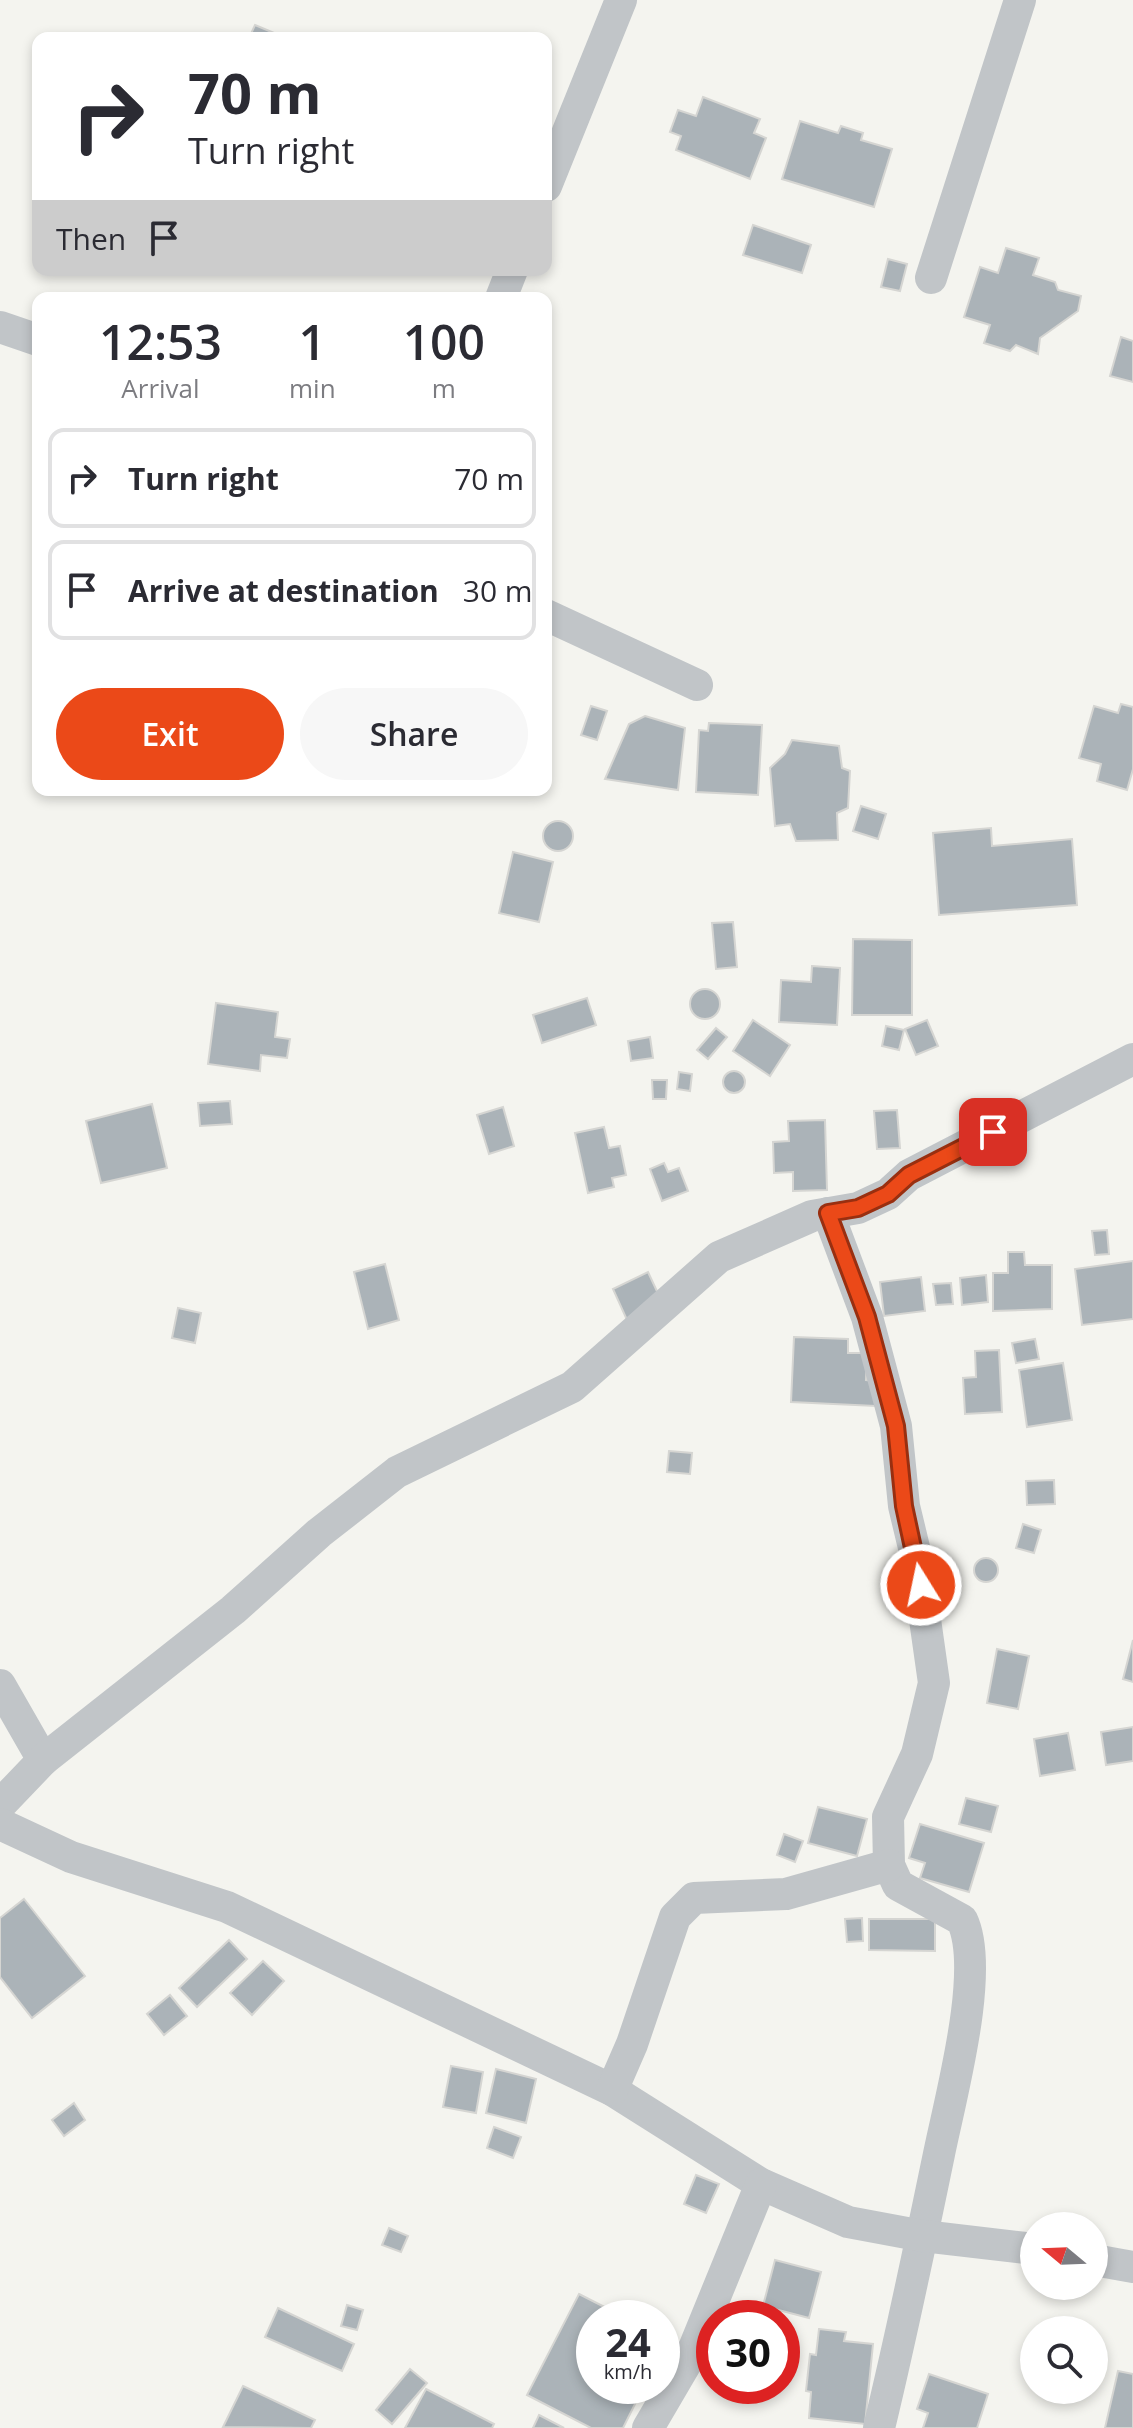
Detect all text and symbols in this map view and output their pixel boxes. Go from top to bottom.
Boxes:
text: 70 m [188,54,322,130]
icon: right [56,64,160,168]
text: Turn right [188,126,354,175]
icon: arrive [142,216,186,260]
text: Then [56,218,126,259]
text: 12:53 [99,309,222,374]
text: 1 [299,309,326,374]
text: 100 [403,309,485,374]
text: Arrival [121,370,200,406]
text: min [289,370,336,406]
text: m [432,370,456,406]
icon: right [60,456,104,500]
text: Turn right [128,458,279,499]
text: 70 m [454,458,524,499]
icon: arrive [60,568,104,612]
text: Arrive at destination [128,570,439,611]
text: 30 m [463,570,533,611]
button: Exit [56,688,284,780]
button: Share [300,688,528,780]
pin [959,1098,1027,1166]
icon: arrive [971,1110,1015,1154]
position arrow [879,1543,963,1627]
north arrow [1020,2212,1108,2300]
map controls [1020,2212,1108,2404]
speed limit sign: 30 [696,2300,800,2404]
text: 24 [605,2314,651,2369]
button: search [1020,2316,1108,2404]
text: km/h [604,2358,652,2385]

